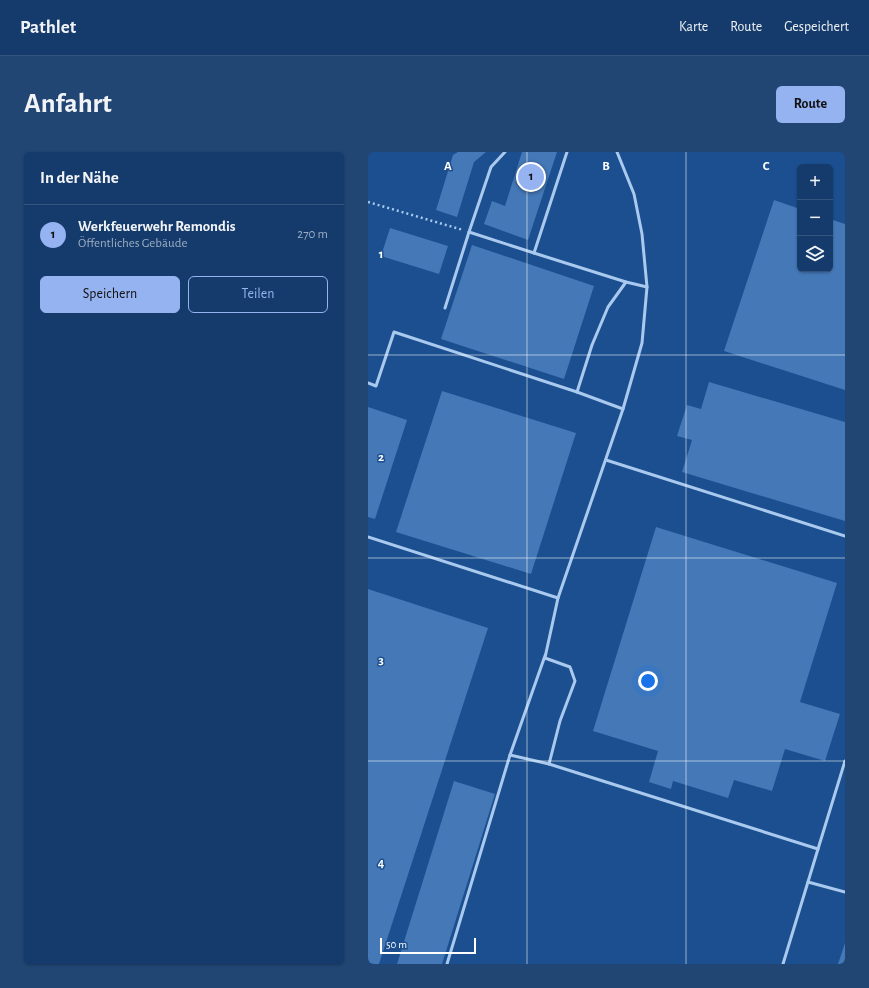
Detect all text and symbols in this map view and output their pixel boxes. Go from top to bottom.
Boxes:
text: Pathlet [20,18,76,37]
text: Karte [679,20,708,34]
text: Route [730,20,762,34]
text: Gespeichert [784,20,849,34]
button: Route [776,86,845,123]
text: Anfahrt [24,90,112,118]
text: A [444,160,452,173]
text: B [602,160,610,173]
text: C [763,160,770,173]
pin: 1 [518,162,544,192]
map controls [797,164,833,272]
button: + [797,164,833,200]
text: In der Nähe [40,169,119,186]
button: − [797,200,833,236]
text: Werkfeuerwehr Remondis [78,219,236,234]
text: 1 [51,228,55,241]
text: 270 m [297,228,328,241]
button: layers [797,236,833,272]
text: Öffentliches Gebäude [78,237,187,250]
text: 1 [379,248,383,261]
button: Speichern [40,276,180,313]
button: Teilen [188,276,328,313]
text: 2 [378,451,384,464]
text: 3 [378,654,384,667]
your location [638,671,658,691]
text: 4 [378,857,385,870]
scale bar [380,936,476,955]
text: 50 m [386,939,407,950]

